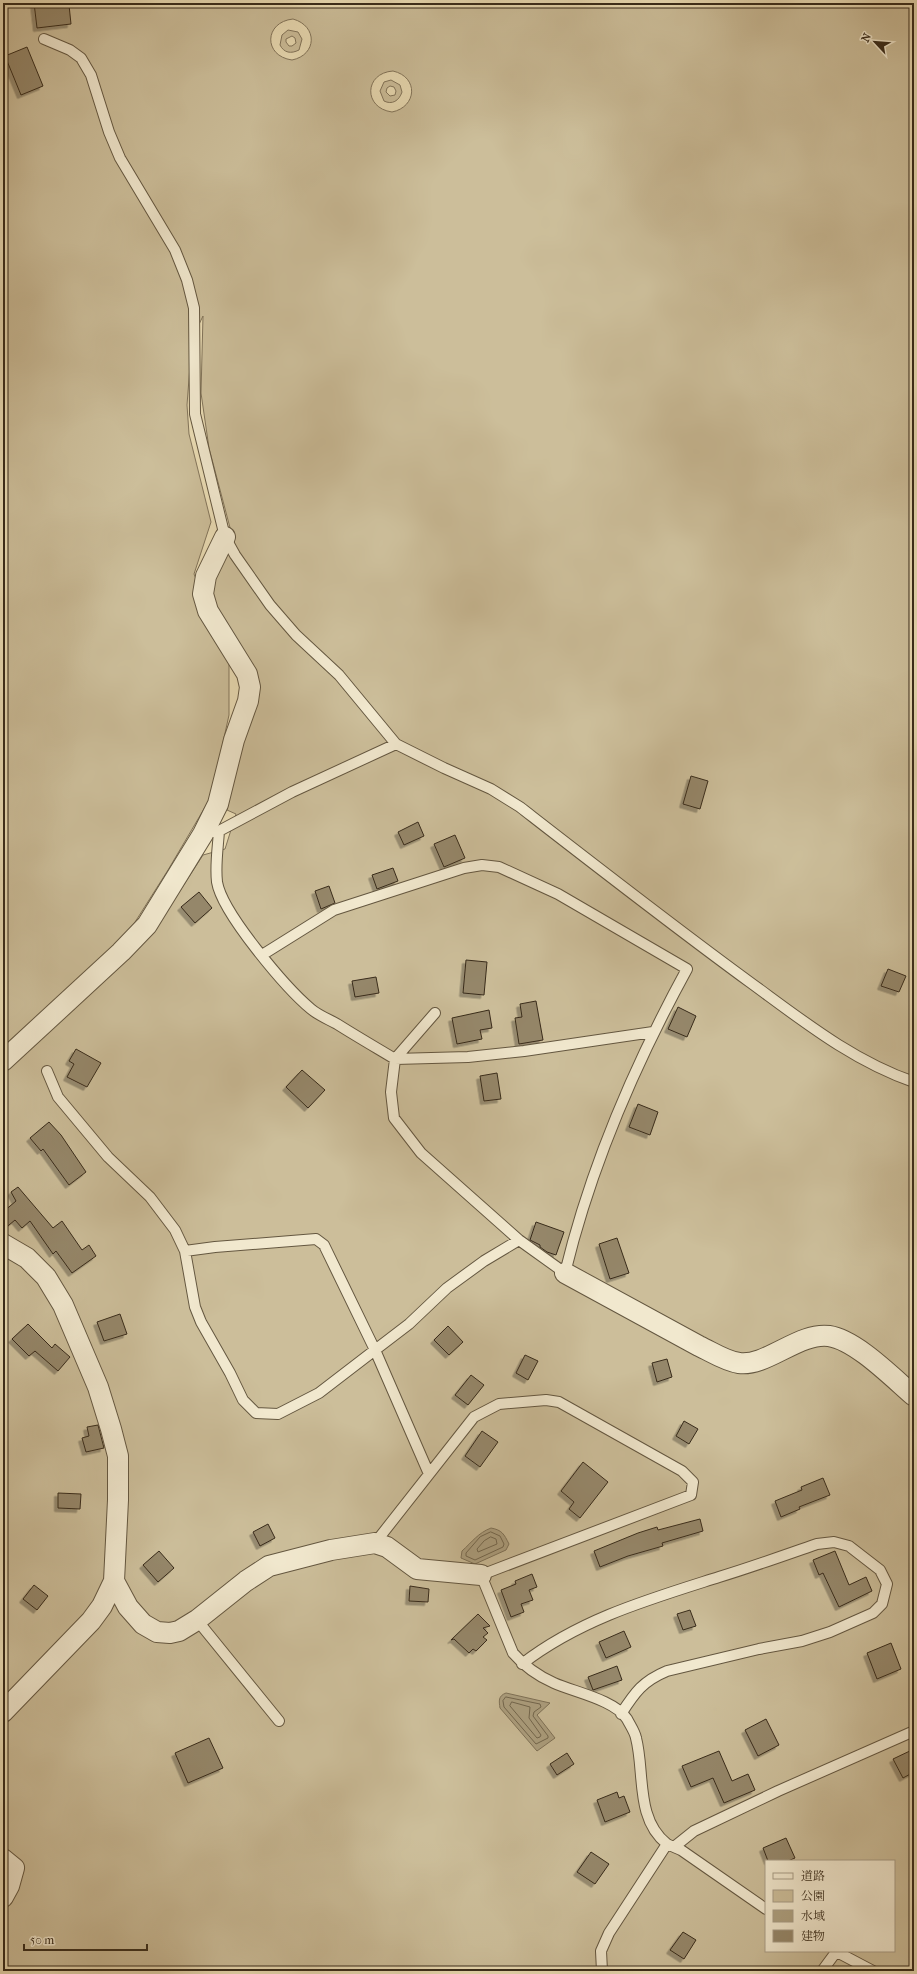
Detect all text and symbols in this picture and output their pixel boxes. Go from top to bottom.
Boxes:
north arrow [855,22,895,62]
text: N [859,31,874,44]
legend [765,1860,895,1952]
text: 道路 [801,1869,825,1883]
text: 公園 [801,1889,825,1903]
text: 水域 [801,1909,825,1923]
scale bar [24,1926,147,1952]
text: 建物 [801,1929,825,1943]
text: 50 m [30,1933,54,1947]

